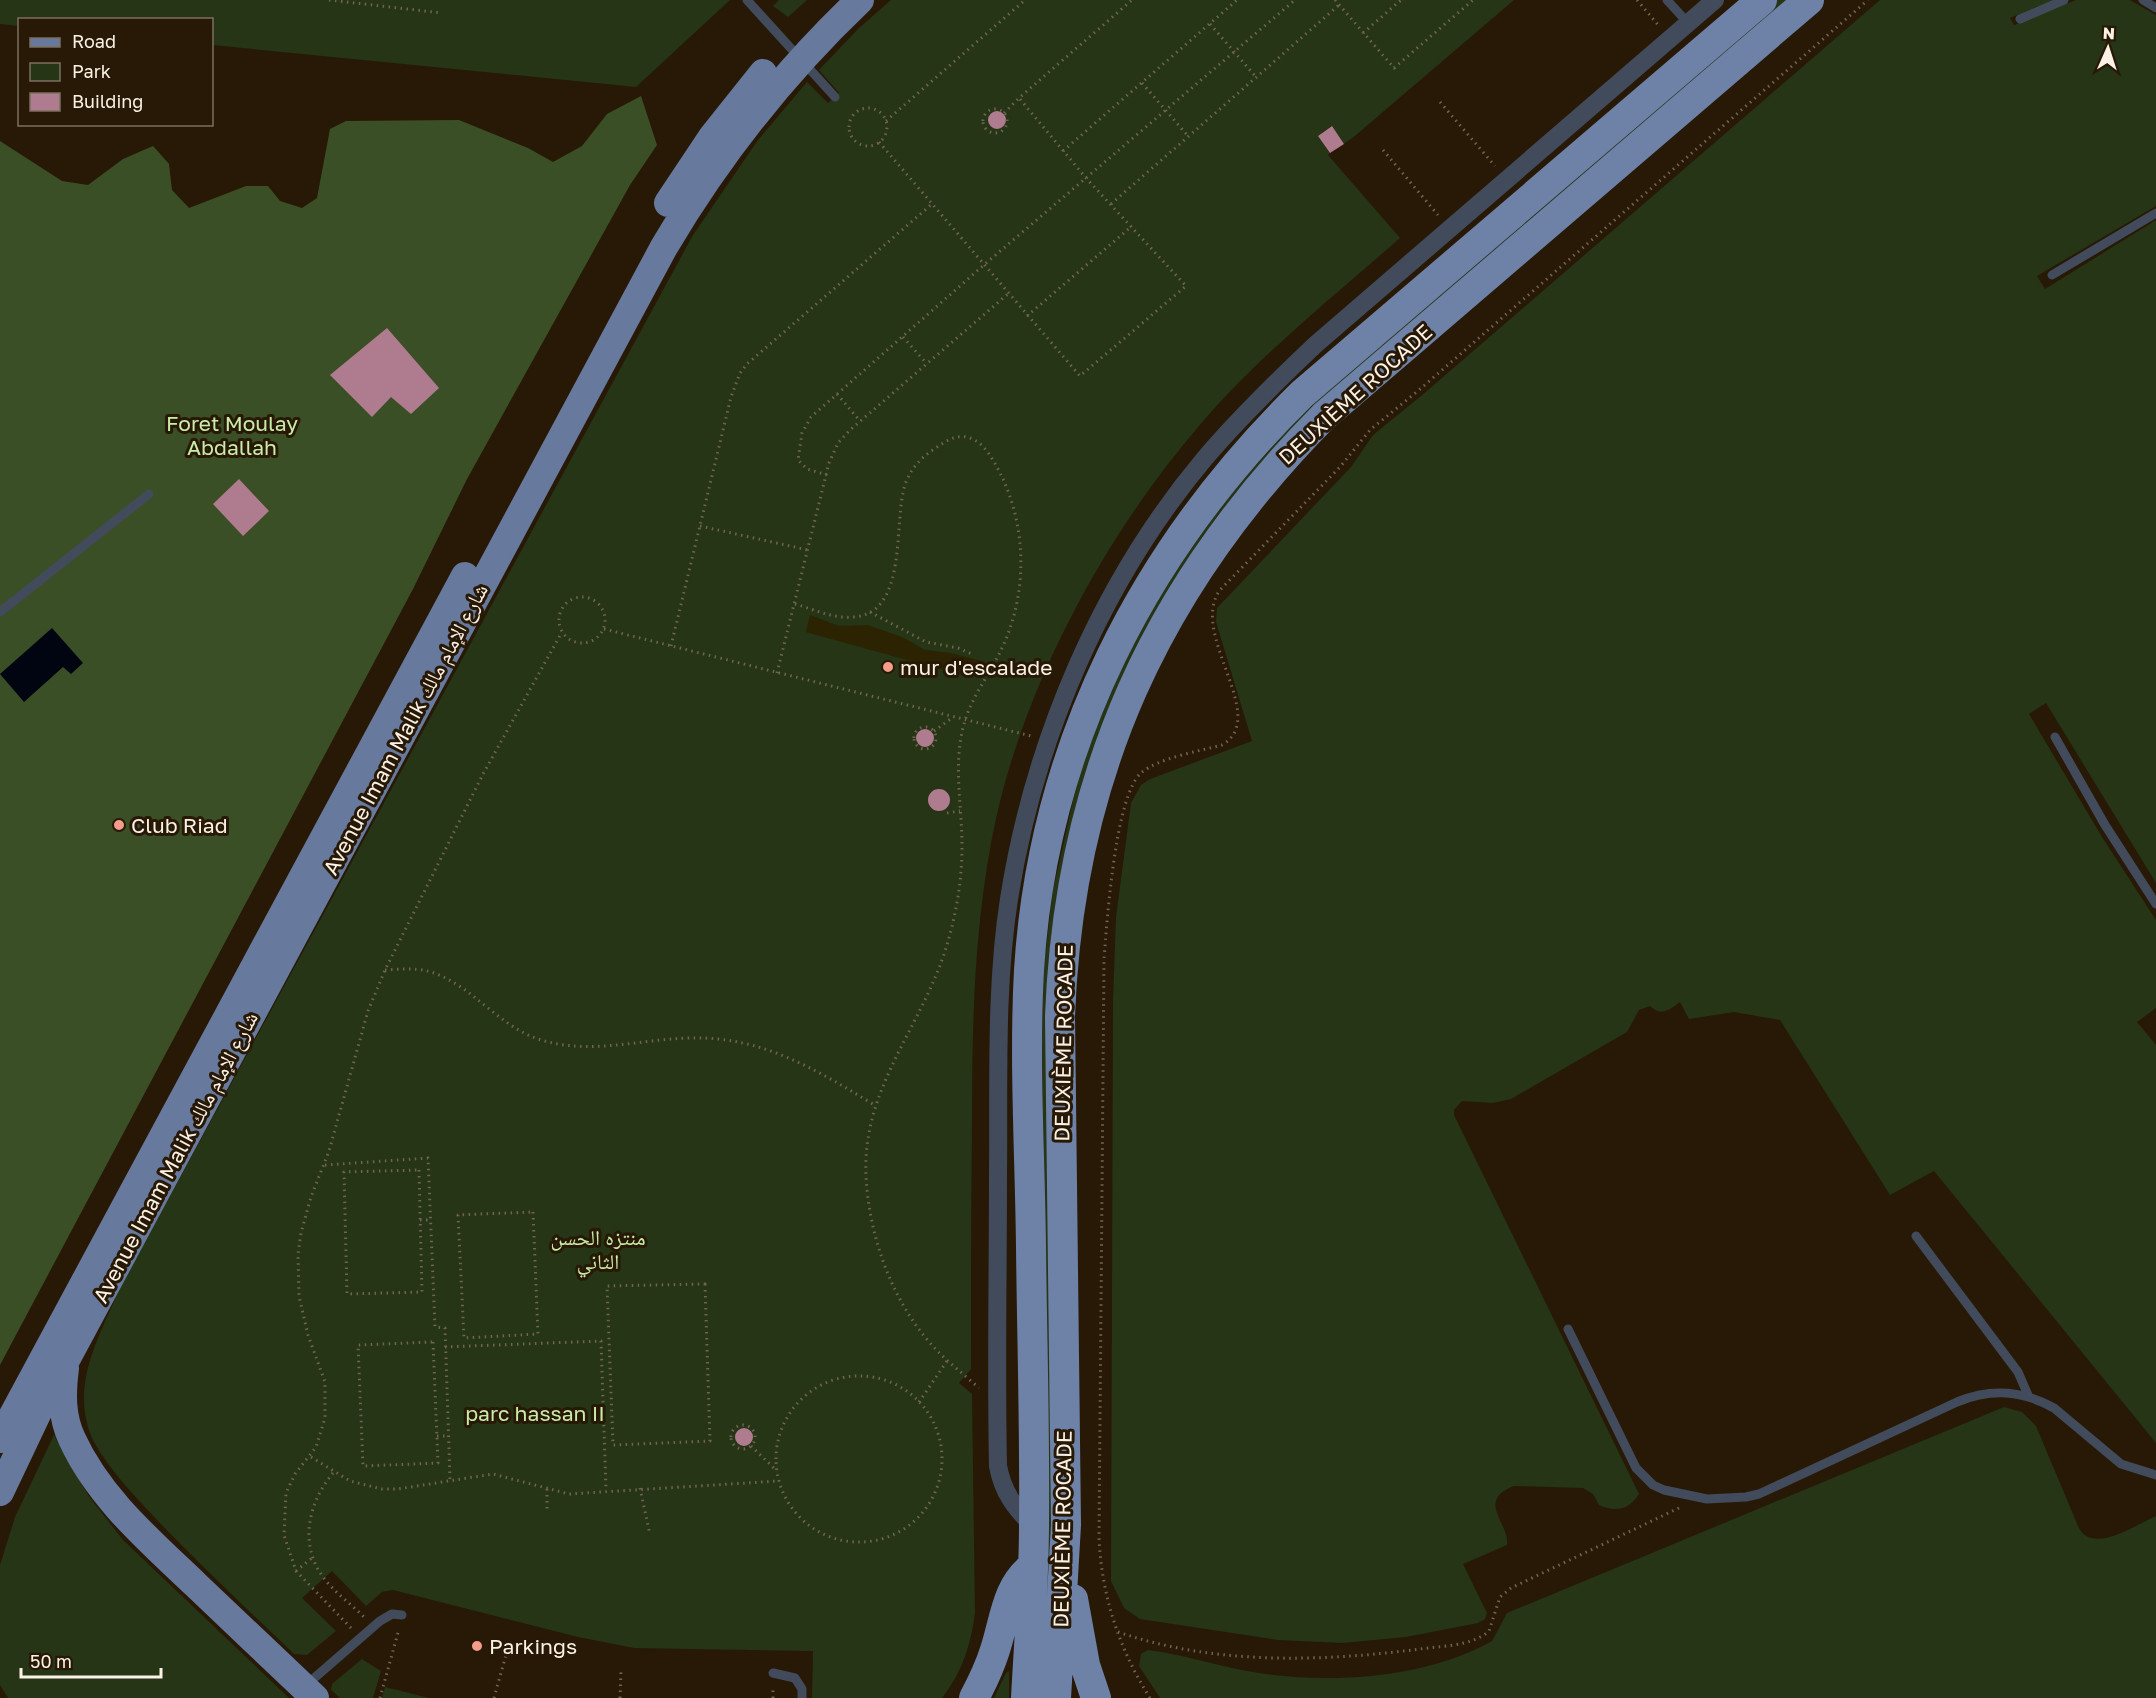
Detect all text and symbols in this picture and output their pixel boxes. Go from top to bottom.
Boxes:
legend [18,18,213,126]
north arrow [2078,18,2138,78]
text: N [2102,23,2115,43]
text: Road [72,30,116,52]
text: Park [72,60,111,82]
text: Building [72,90,143,112]
street label: DEUXIÈME ROCADE [1273,318,1437,470]
park label: Foret Moulay Abdallah [166,410,298,460]
street label: Avenue Imam Malik شارع الإمام مالك [317,579,495,880]
place label: mur d'escalade [900,654,1052,680]
marker: mur d'escalade [881,660,895,674]
place label: Club Riad [131,812,228,838]
marker: Club Riad [112,818,126,832]
street label: DEUXIÈME ROCADE [1048,944,1078,1142]
street label: Avenue Imam Malik شارع الإمام مالك [87,1007,265,1308]
park label: منتزه الحسن الثاني [550,1224,646,1278]
park label: parc hassan II [465,1400,605,1426]
street label: DEUXIÈME ROCADE [1047,1430,1077,1628]
place label: Parkings [489,1633,577,1659]
marker: Parkings [470,1639,484,1653]
scale bar [21,1641,160,1679]
text: 50 m [30,1650,72,1672]

